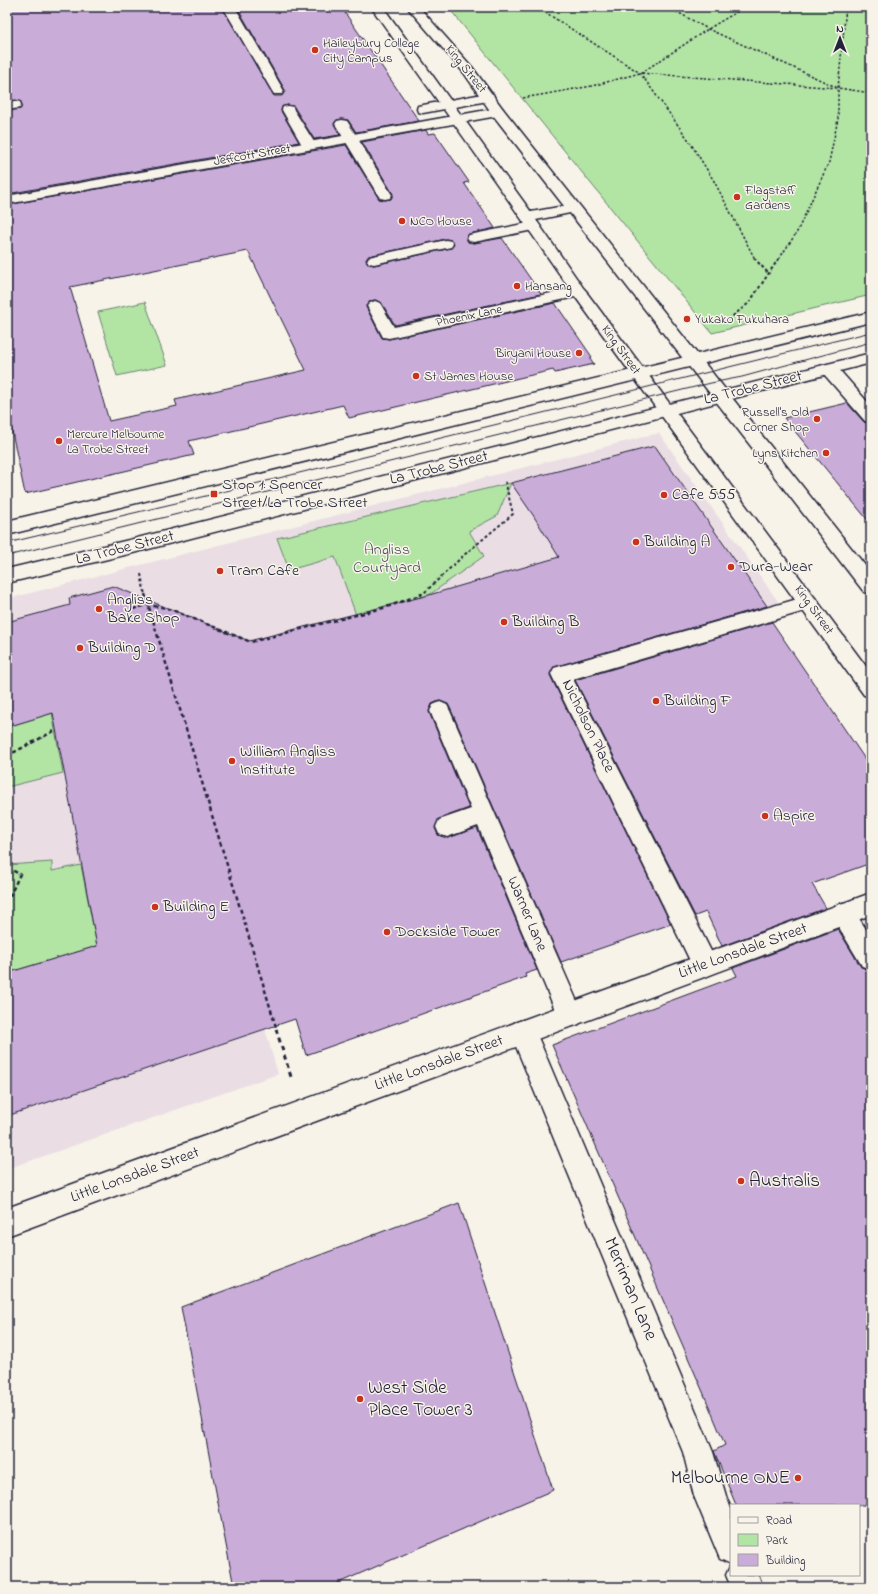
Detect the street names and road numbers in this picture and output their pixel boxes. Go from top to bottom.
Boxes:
street label: King Street [440,41,492,98]
street label: Jeffcott Street [212,139,293,171]
street label: Phoenix Lane [434,300,504,332]
street label: King Street [596,321,646,380]
street label: La Trobe Street [701,364,805,412]
street label: La Trobe Street [387,444,491,492]
street label: La Trobe Street [73,524,177,572]
street label: King Street [789,581,839,640]
street label: Nicholson Place [555,675,621,777]
street label: Warner Lane [500,873,554,956]
street label: Little Lonsdale Street [675,916,811,985]
street label: Little Lonsdale Street [371,1028,507,1097]
street label: Little Lonsdale Street [67,1140,203,1209]
street label: Merriman Lane [596,1233,664,1345]

